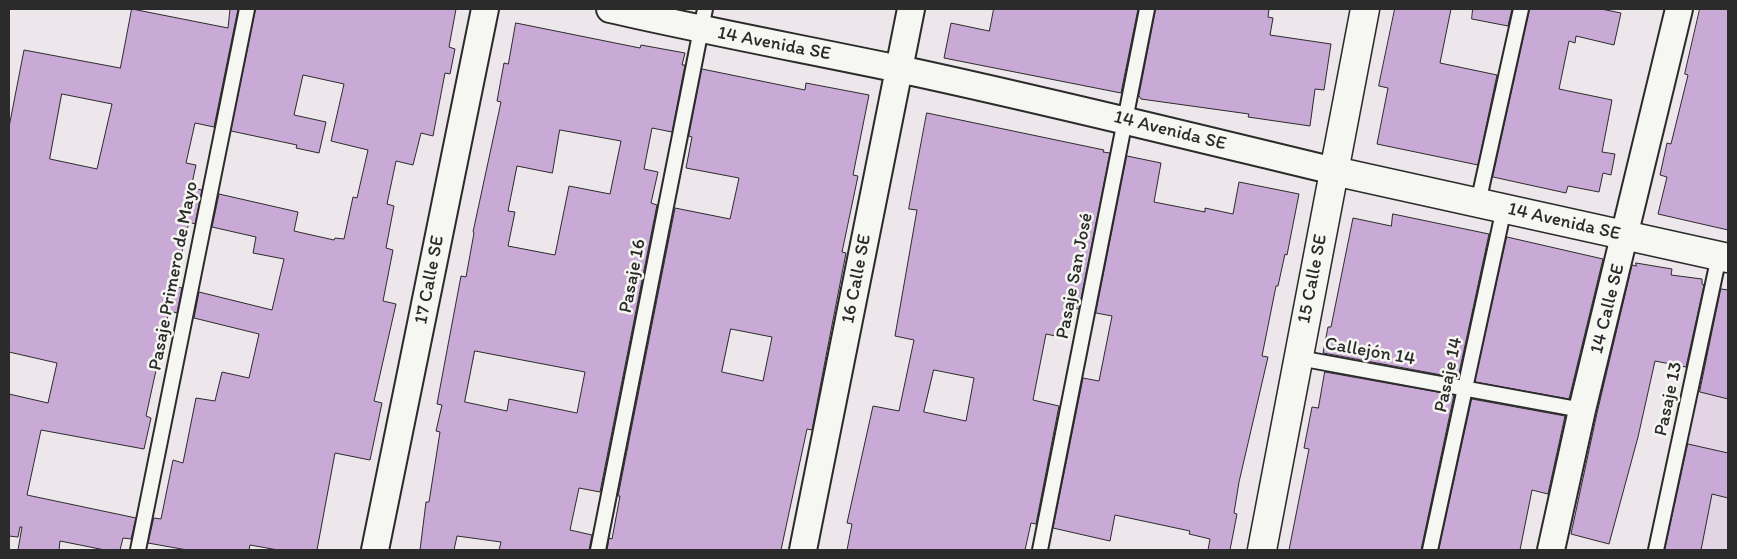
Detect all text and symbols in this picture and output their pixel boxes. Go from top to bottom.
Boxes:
street label: 14 Avenida SE [715,22,833,66]
street label: 14 Avenida SE [1112,106,1228,156]
street label: Pasaje Primero de Mayo [144,180,204,372]
street label: 14 Avenida SE [1505,198,1623,246]
street label: Pasaje San José [1052,211,1098,341]
street label: 16 Calle SE [837,232,877,326]
street label: 15 Calle SE [1293,232,1333,326]
street label: 17 Calle SE [410,234,450,326]
street label: Pasaje 16 [615,237,651,315]
street label: 14 Calle SE [1586,262,1630,356]
street label: Callejón 14 [1323,333,1417,371]
street label: Pasaje 14 [1430,335,1468,415]
street label: Pasaje 13 [1650,360,1688,438]

